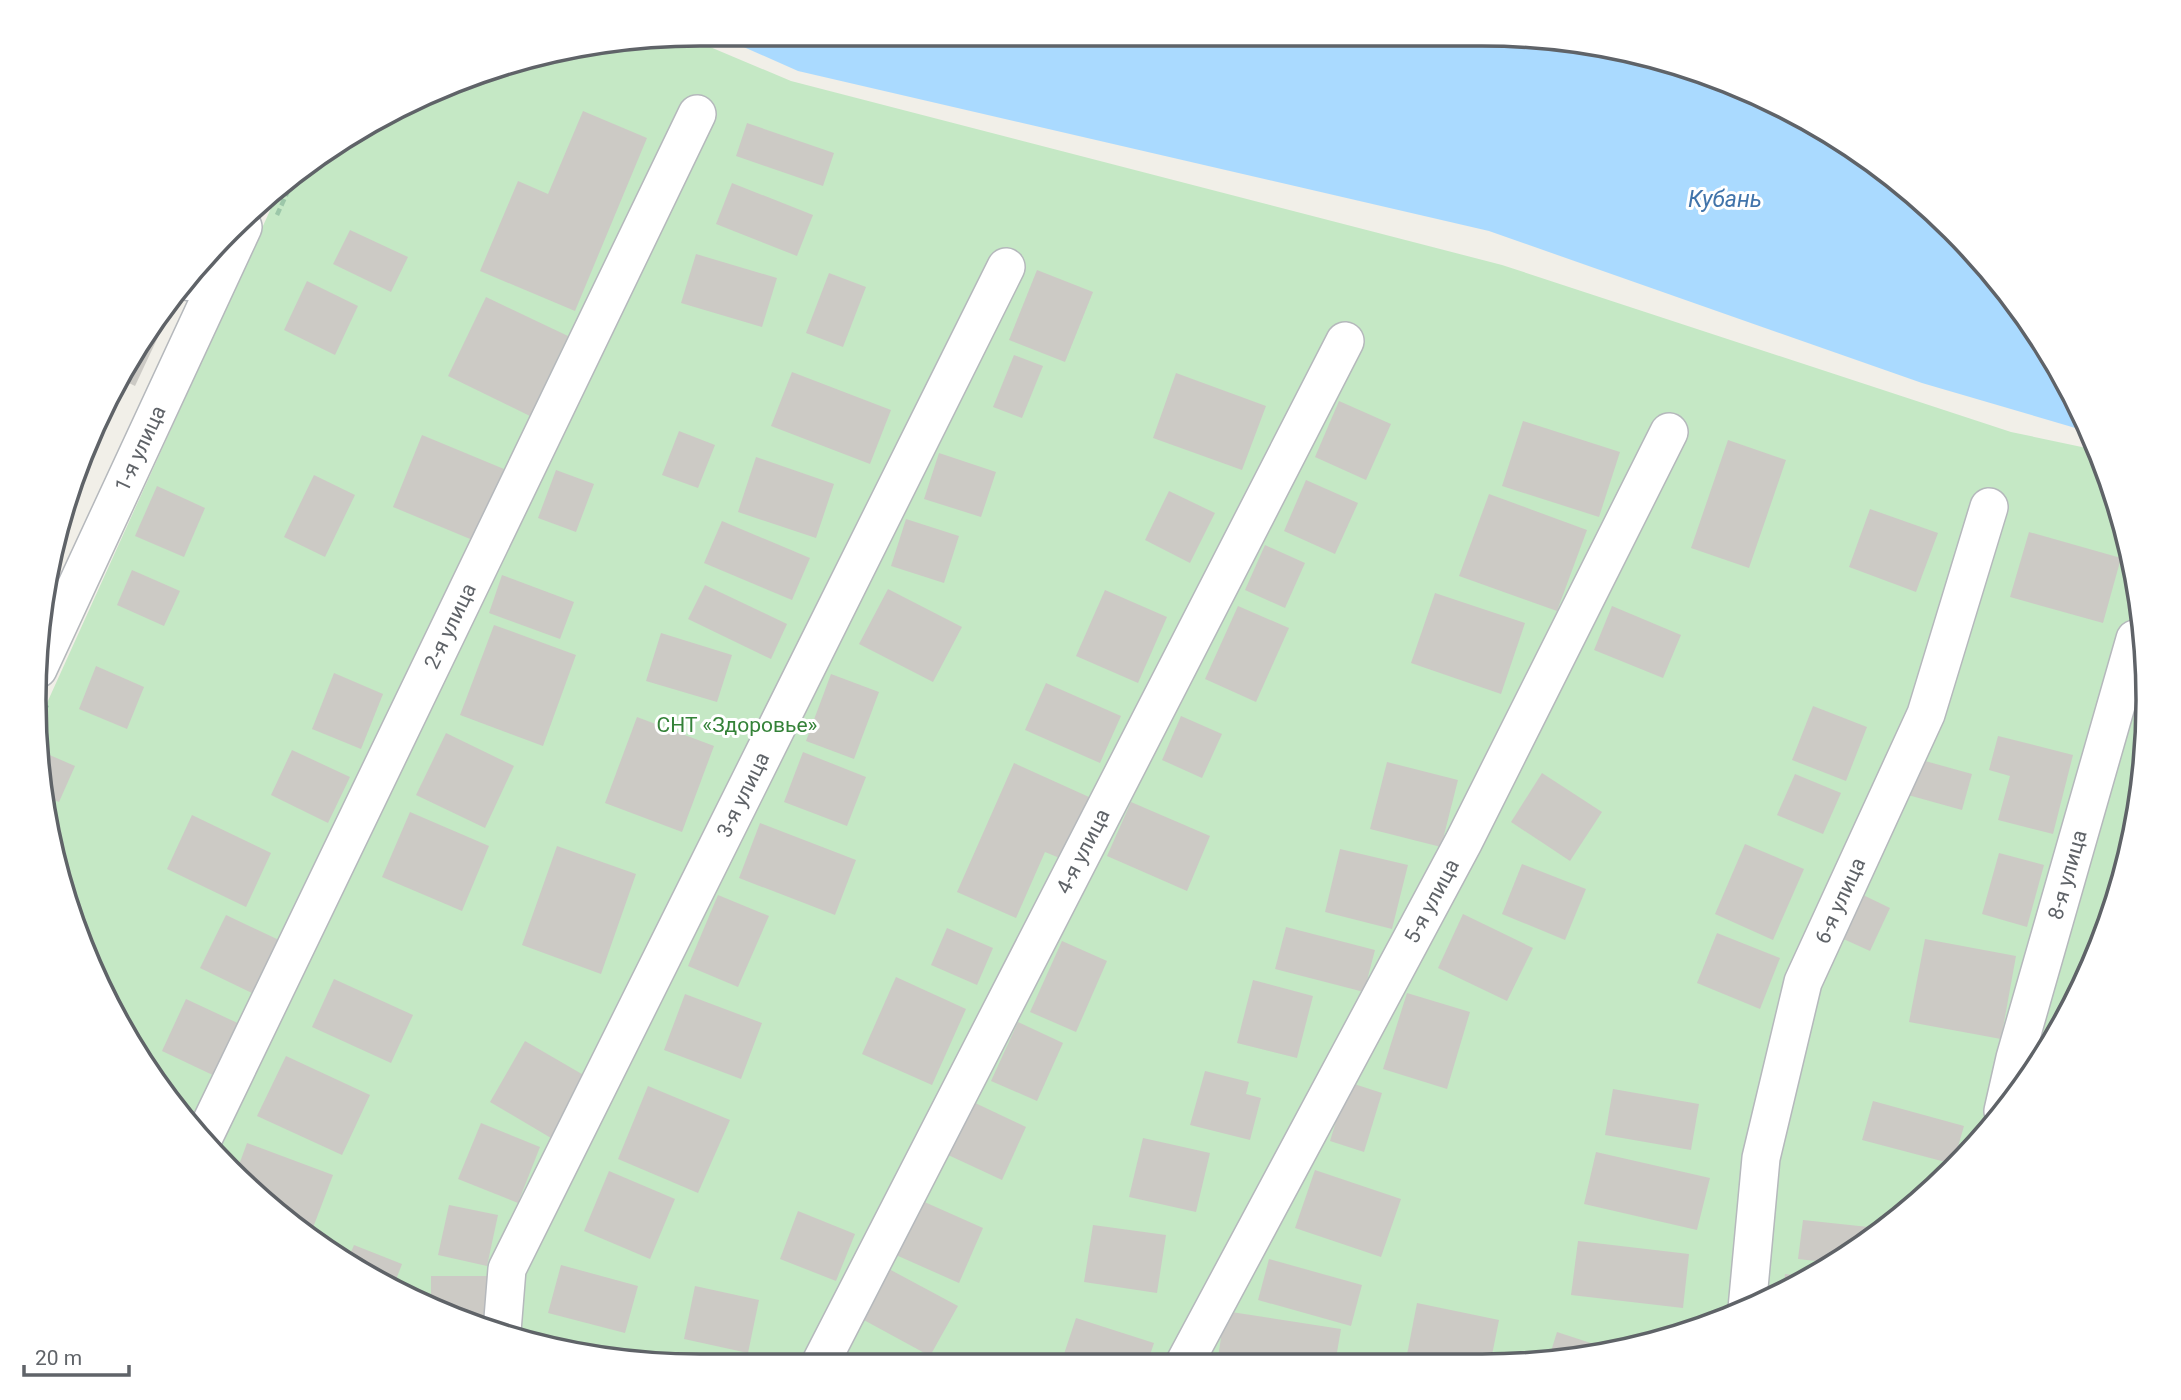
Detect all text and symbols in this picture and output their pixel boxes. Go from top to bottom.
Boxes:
water label: Кубань [1688,186,1762,213]
street label: 1-я улица [110,402,170,495]
street label: 2-я улица [419,580,481,673]
park label: СНТ «Здоровье» [657,713,818,737]
street label: 3-я улица [712,748,774,841]
street label: 4-я улица [1051,805,1115,898]
street label: 8-я улица [2043,827,2092,922]
street label: 6-я улица [1810,854,1870,948]
street label: 5-я улица [1399,855,1464,947]
scale bar [24,1334,130,1378]
text: 20 m [35,1346,82,1370]

